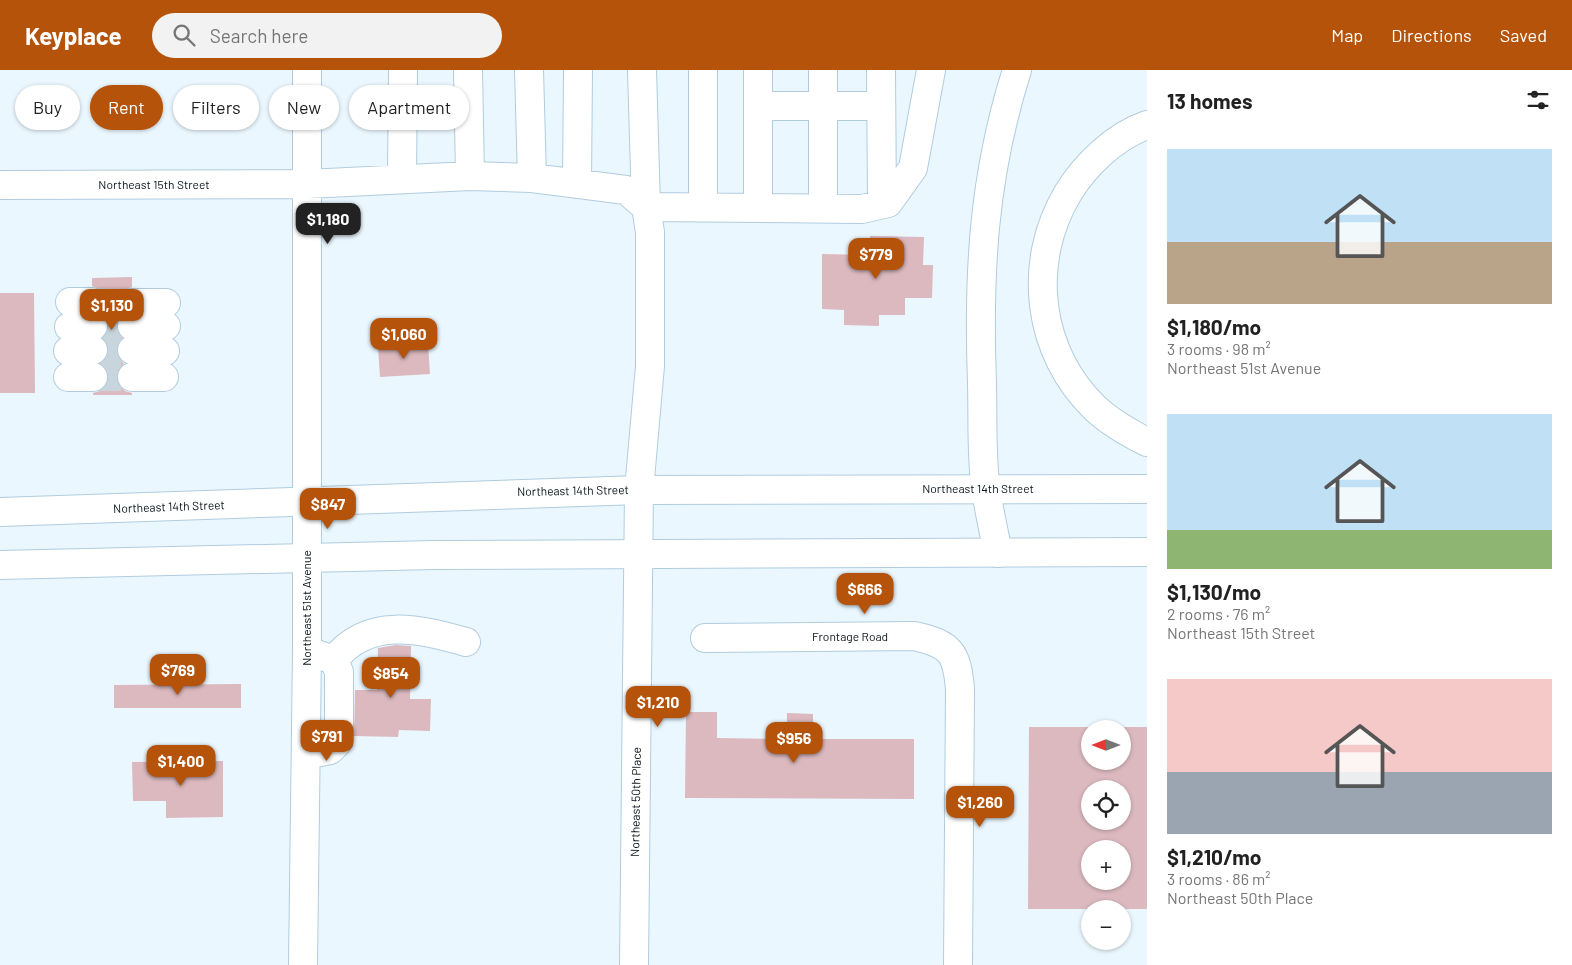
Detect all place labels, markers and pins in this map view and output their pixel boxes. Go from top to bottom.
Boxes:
pin: $1,180 [287,202,369,245]
pin: $779 [846,238,906,280]
pin: $1,130 [71,288,153,331]
pin: $1,060 [363,318,445,360]
pin: $847 [298,488,358,530]
pin: $666 [835,572,895,615]
pin: $769 [148,654,208,696]
pin: $854 [361,656,421,699]
pin: $1,210 [617,686,699,728]
pin: $791 [297,720,357,762]
pin: $956 [764,722,824,764]
pin: $1,400 [140,744,222,787]
pin: $1,260 [939,786,1021,828]

